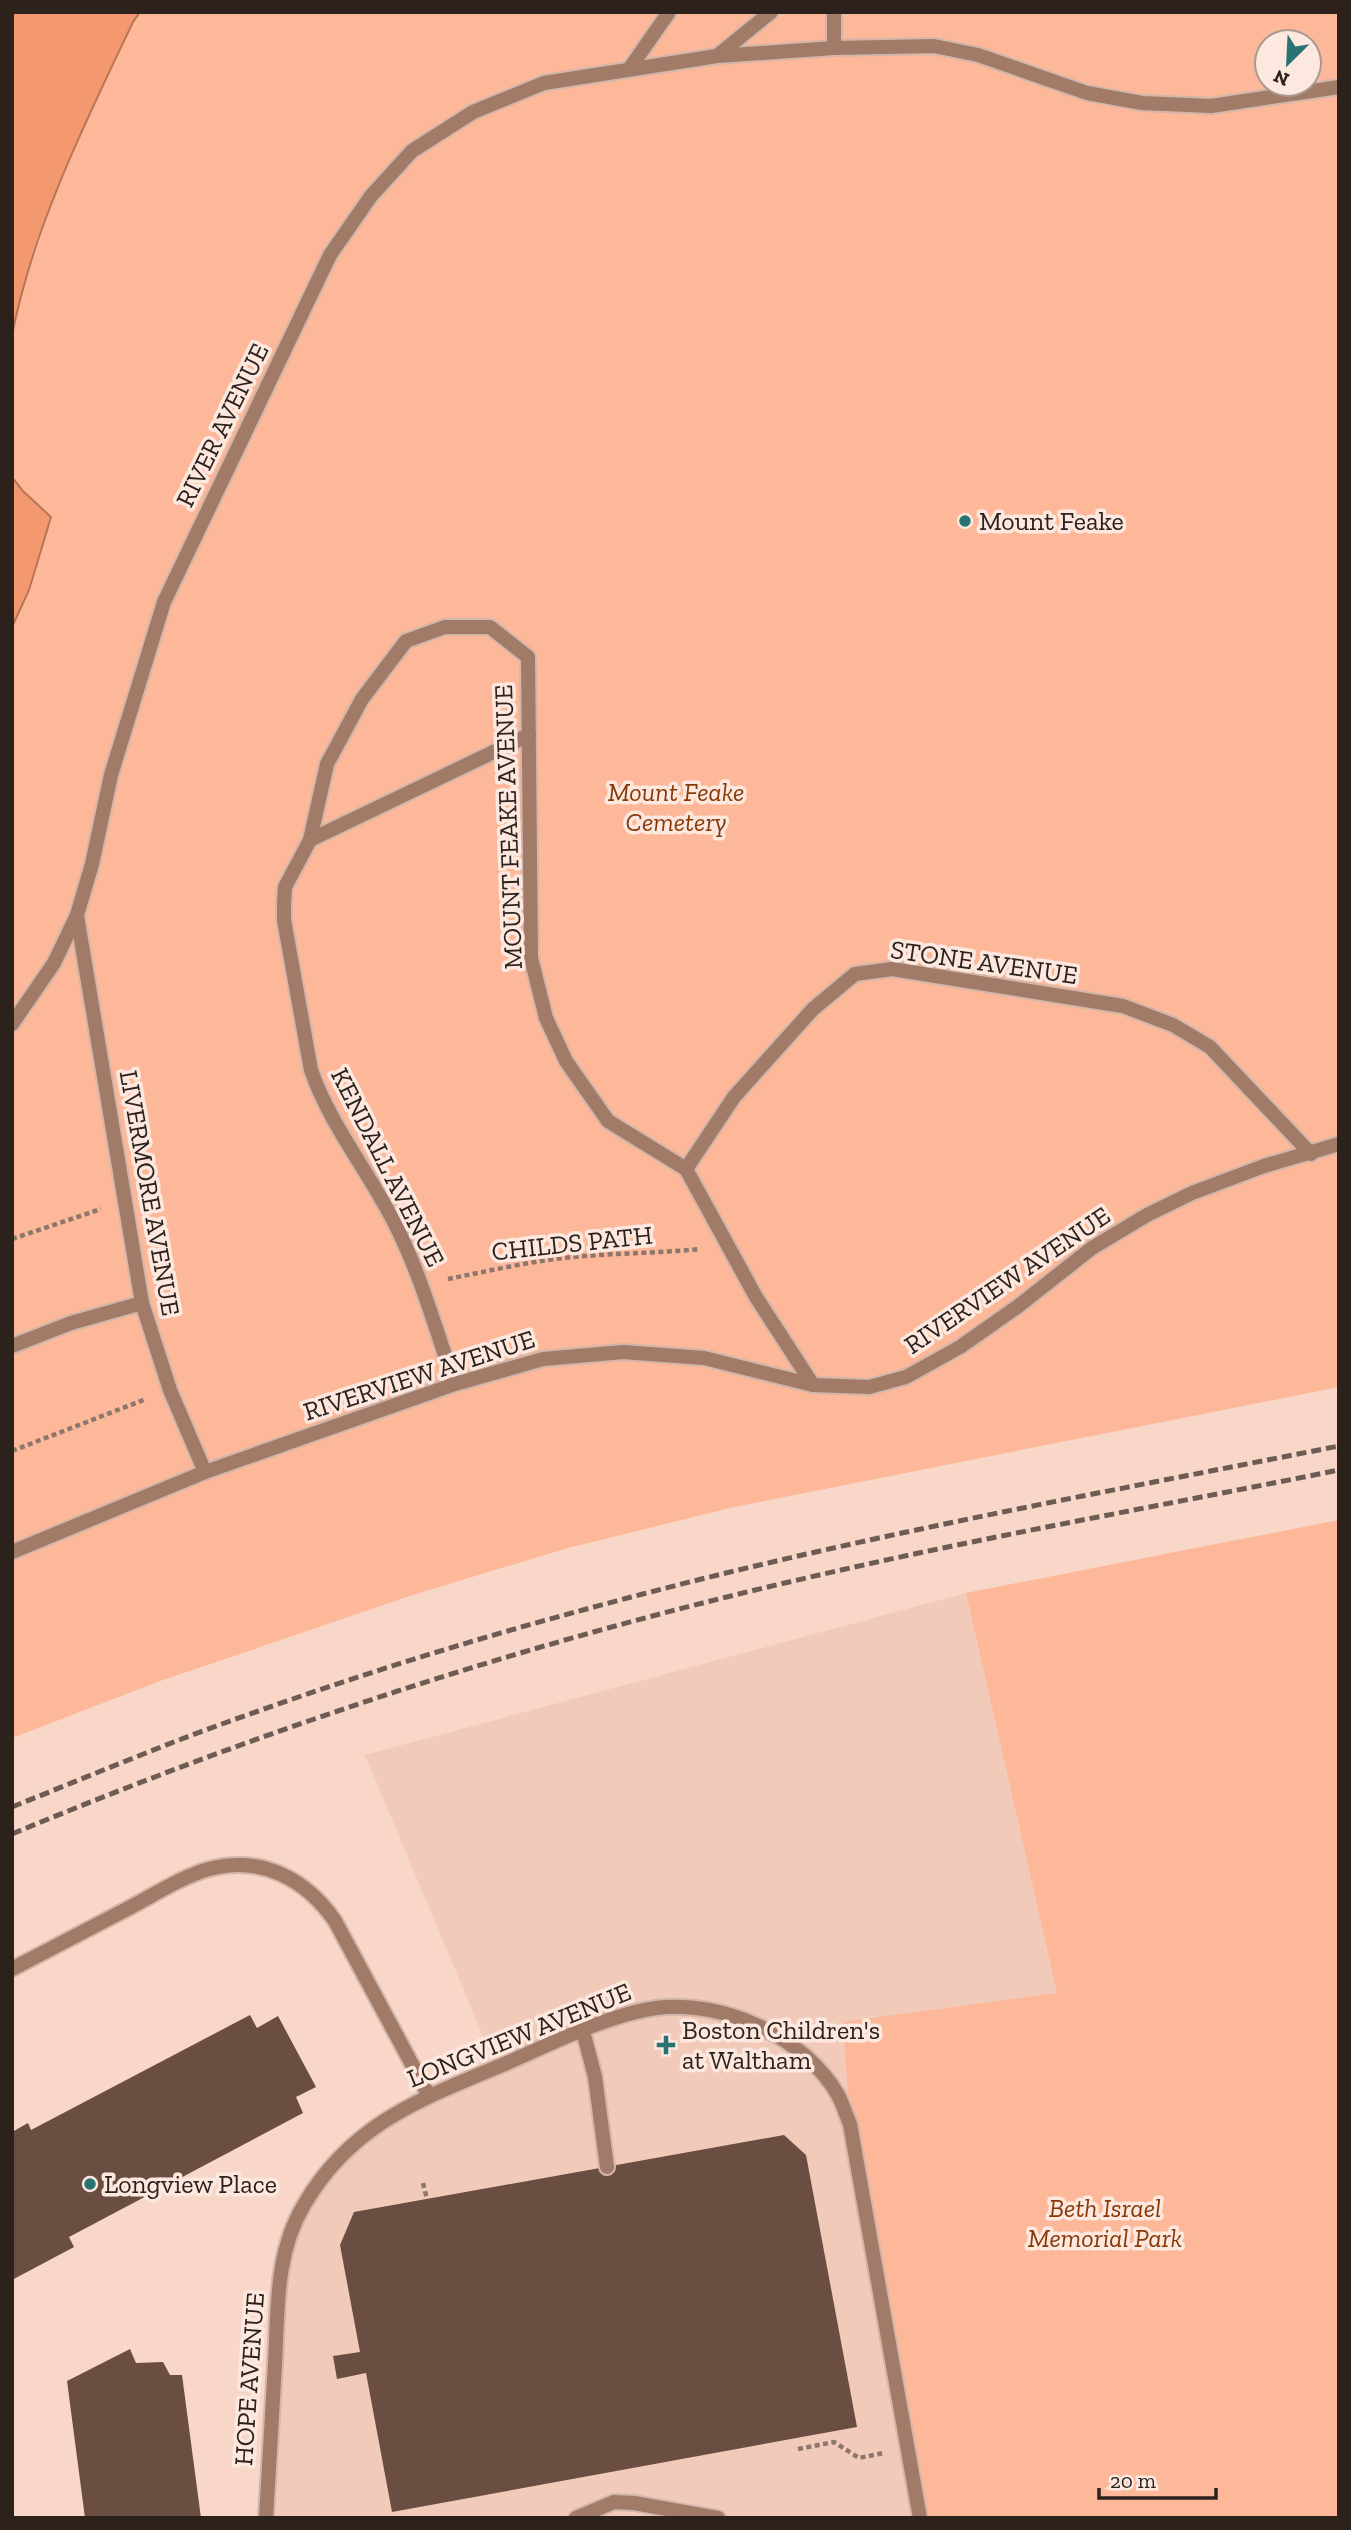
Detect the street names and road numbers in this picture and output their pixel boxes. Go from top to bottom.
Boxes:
street label: RIVER AVENUE [169,338,275,512]
street label: MOUNT FEAKE AVENUE [487,684,529,970]
street label: STONE AVENUE [888,933,1080,991]
street label: KENDALL AVENUE [324,1062,452,1272]
street label: LIVERMORE AVENUE [113,1068,187,1318]
street label: RIVERVIEW AVENUE [898,1199,1116,1361]
street label: CHILDS PATH [490,1219,654,1267]
street label: RIVERVIEW AVENUE [299,1322,539,1428]
street label: LONGVIEW AVENUE [402,1975,636,2095]
street label: HOPE AVENUE [227,2291,271,2467]

